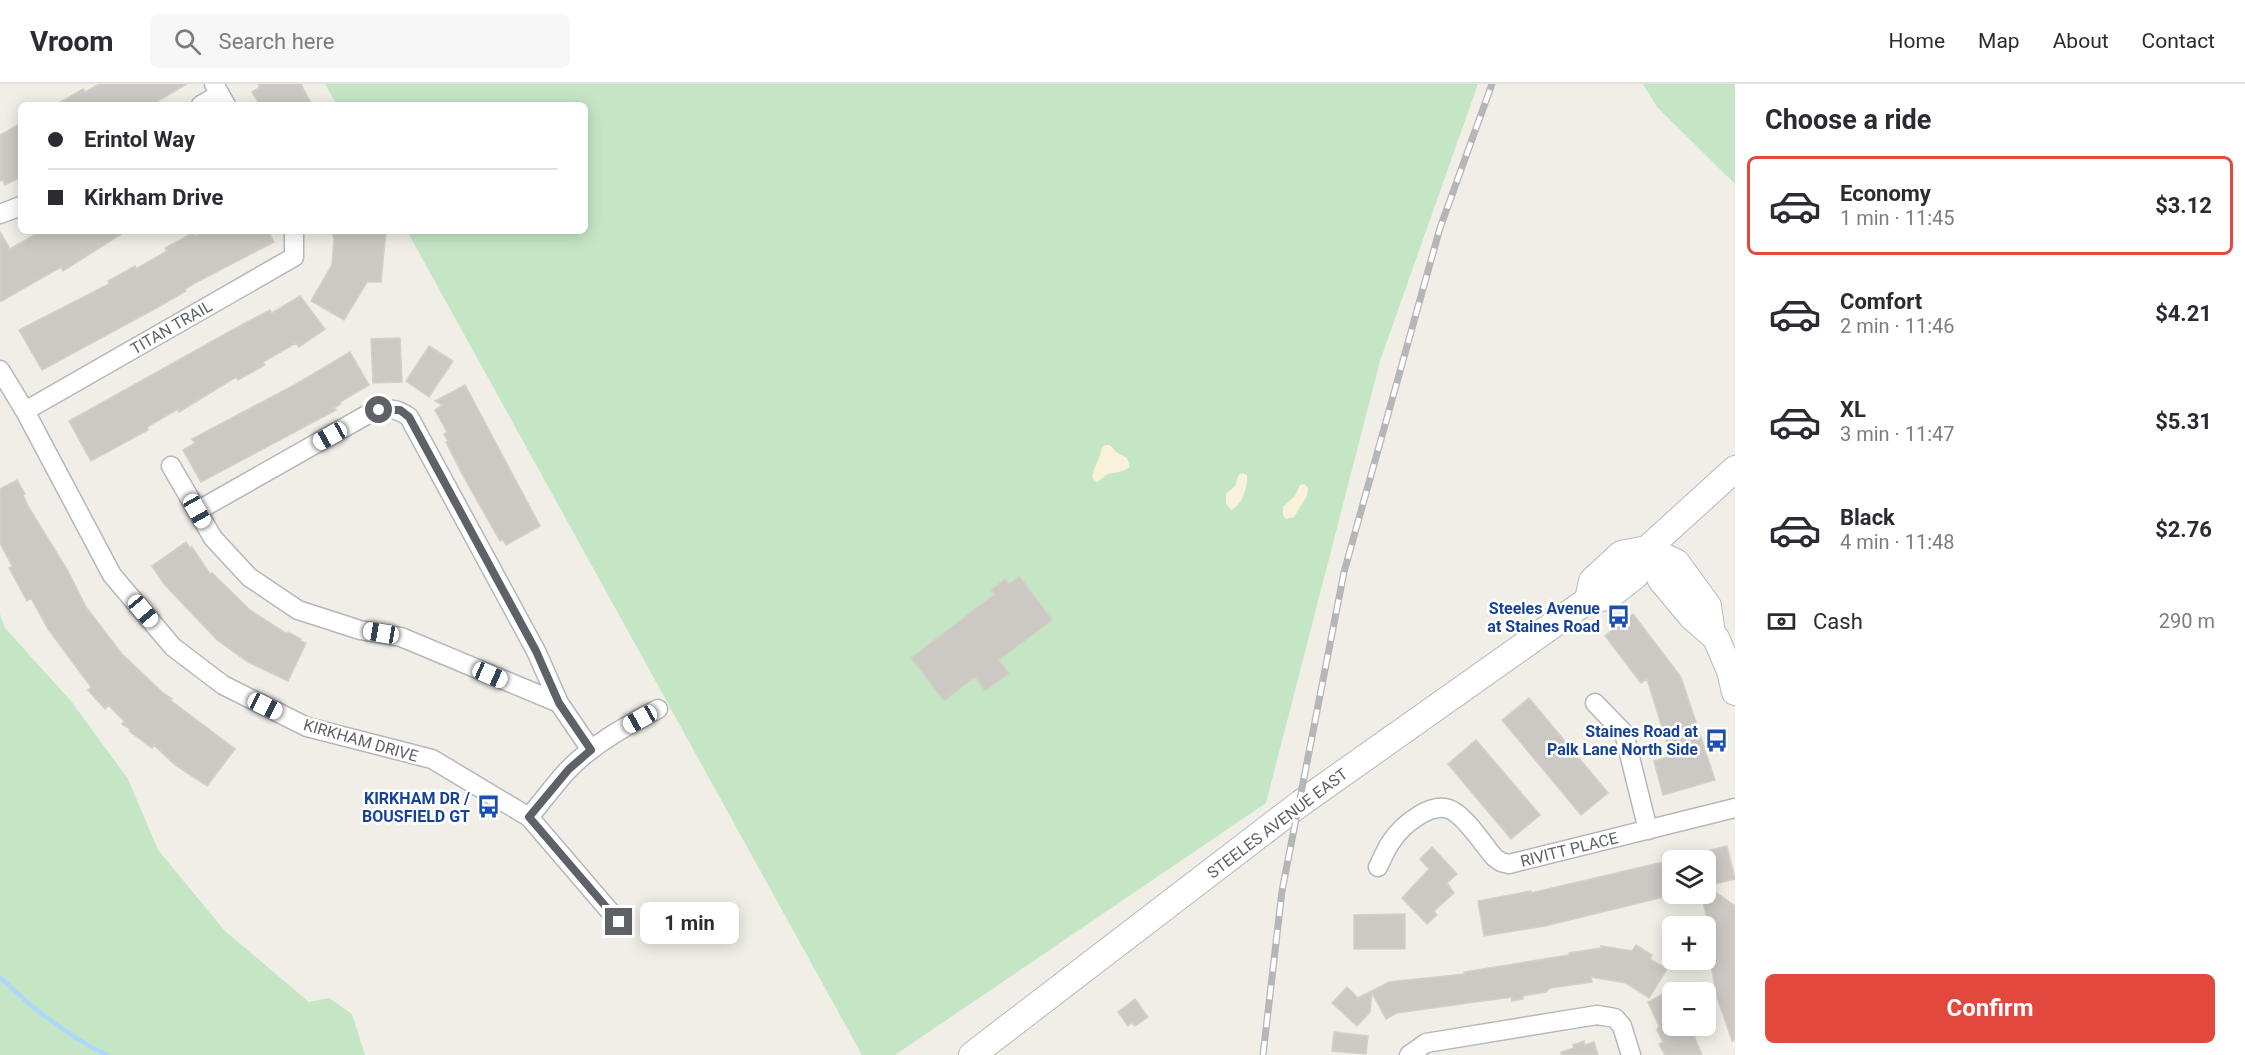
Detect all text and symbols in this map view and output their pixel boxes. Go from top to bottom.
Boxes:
search box [150,14,570,68]
text: Vroom [30,25,114,58]
icon: search [171,25,204,58]
text: Search here [219,29,334,54]
text: Home [1889,29,1945,53]
text: Map [1978,29,2020,53]
text: About [2053,29,2109,53]
text: Contact [2142,29,2215,53]
text: Choose a ride [1765,104,1931,136]
text: Erintol Way [84,127,195,152]
icon: car [1768,179,1822,233]
text: Economy [1840,181,1931,206]
text: Kirkham Drive [84,185,223,210]
text: $3.12 [2155,193,2212,218]
text: 1 min · 11:45 [1840,206,1955,230]
icon: car [1768,287,1822,341]
text: Comfort [1840,289,1922,314]
street label: TITAN TRAIL [127,296,216,358]
text: $4.21 [2155,301,2212,326]
text: 2 min · 11:46 [1840,314,1955,338]
icon: car [1768,395,1822,449]
route start [365,396,392,423]
text: XL [1840,397,1866,422]
text: $5.31 [2155,409,2212,434]
car [310,419,350,453]
text: 3 min · 11:47 [1840,422,1955,446]
car [180,491,214,531]
icon: car [1768,503,1822,557]
text: Black [1840,505,1895,530]
text: $2.76 [2155,517,2212,542]
text: 4 min · 11:48 [1840,530,1955,554]
car [125,591,161,631]
place label: Steeles Avenue at Staines Road [1487,599,1600,636]
bus stop icon: Steeles Avenue at Staines Road [1605,604,1631,630]
icon: cash [1765,605,1798,638]
text: Cash [1813,609,1863,634]
text: 290 m [2159,609,2215,633]
car [362,621,400,645]
car [470,659,510,691]
car [245,690,285,722]
car [620,702,660,736]
street label: KIRKHAM DRIVE [301,715,420,766]
place label: Staines Road at Palk Lane North Side [1547,722,1699,759]
bus stop icon: Staines Road at Palk Lane North Side [1703,727,1729,753]
street label: STEELES AVENUE EAST [1203,764,1352,882]
place label: KIRKHAM DR / BOUSFIELD GT [362,789,470,826]
bus stop icon: KIRKHAM DR / BOUSFIELD GT [475,794,501,820]
street label: RIVITT PLACE [1518,828,1620,871]
map controls [1662,850,1716,1036]
button: layers [1662,850,1716,904]
callout: 1 min [640,901,739,943]
route end [605,908,632,935]
text: 1 min [664,911,715,935]
button: + [1662,916,1716,970]
button: Confirm [1765,974,2215,1043]
button: − [1662,982,1716,1036]

